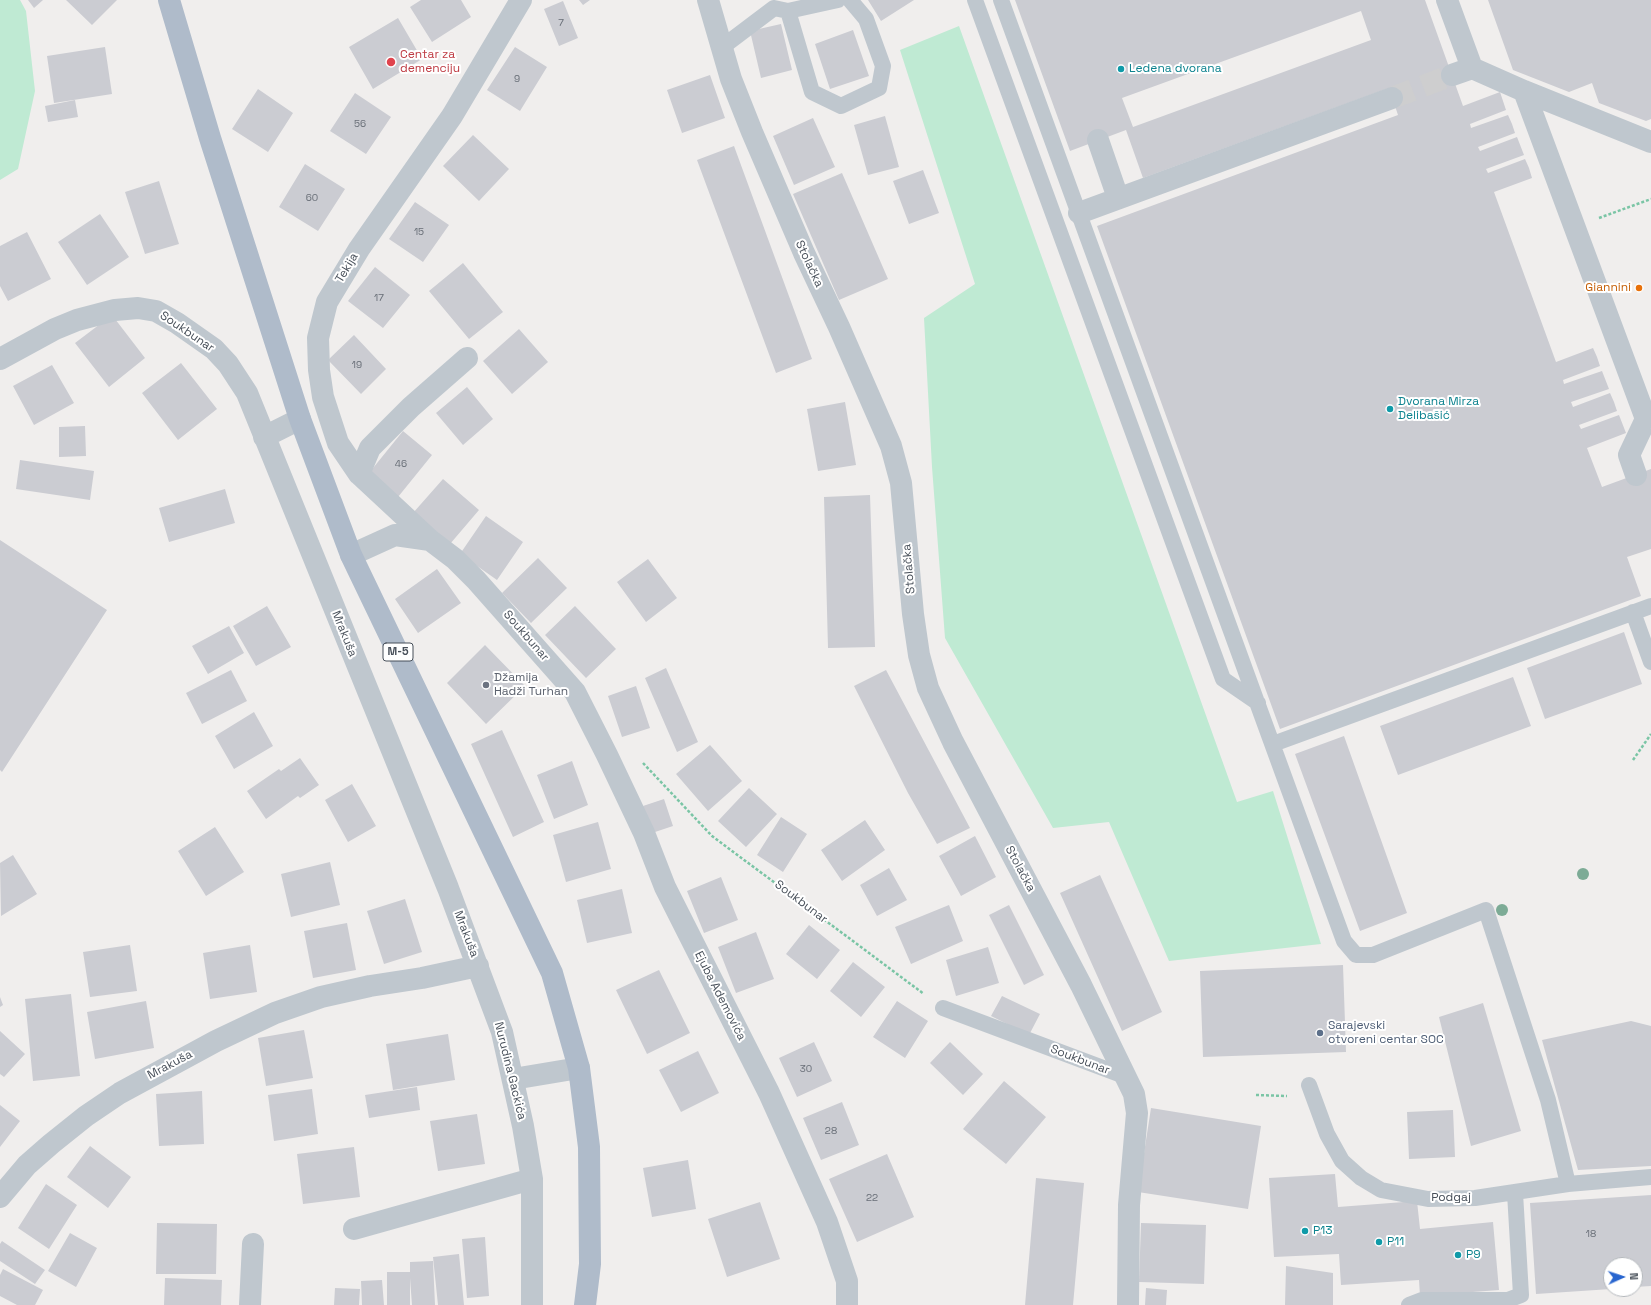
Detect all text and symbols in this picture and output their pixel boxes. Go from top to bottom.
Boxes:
house number: 7 [558,17,564,29]
place label: Centar za demenciju [400,48,460,76]
marker: Centar za demenciju [385,56,397,68]
place label: Ledena dvorana [1129,62,1222,76]
marker: Ledena dvorana [1116,64,1126,74]
house number: 9 [514,73,520,85]
house number: 56 [354,118,366,130]
house number: 60 [306,192,318,204]
house number: 15 [414,226,424,238]
street label: Stolačka [792,238,826,290]
street label: Tekija [333,250,361,286]
place label: Giannini [1585,281,1631,295]
marker: Giannini [1634,283,1644,293]
house number: 17 [374,292,384,304]
street label: Soukbunar [157,309,217,355]
house number: 19 [352,359,362,371]
place label: Dvorana Mirza Delibašić [1398,395,1479,423]
marker: Dvorana Mirza Delibašić [1385,404,1395,414]
house number: 46 [395,458,407,470]
street label: Stolačka [900,543,918,595]
street label: Soukbunar [500,608,552,664]
street label: Mrakuša [328,609,360,659]
road number: M-5 [383,643,413,661]
place label: Džamija Hadži Turhan [494,671,568,699]
marker: Džamija Hadži Turhan [481,680,491,690]
street label: Stolačka [1002,843,1038,895]
street label: Soukbunar [772,877,830,927]
street label: Mrakuša [451,909,481,959]
street label: Ejuba Ademovića [691,949,749,1043]
place label: Sarajevski otvoreni centar SOC [1328,1019,1444,1047]
street label: Nurudina Gackića [491,1021,529,1121]
marker: Sarajevski otvoreni centar SOC [1315,1028,1325,1038]
street label: Soukbunar [1048,1042,1112,1078]
street label: Mrakuša [145,1047,195,1083]
house number: 30 [800,1063,812,1075]
house number: 28 [825,1125,837,1137]
street label: Podgaj [1431,1191,1471,1205]
house number: 22 [866,1192,878,1204]
place label: P13 [1313,1224,1332,1238]
marker: P13 [1300,1226,1310,1236]
house number: 18 [1586,1228,1596,1240]
place label: P11 [1387,1235,1404,1249]
marker: P11 [1374,1237,1384,1247]
place label: P9 [1466,1248,1481,1262]
marker: P9 [1453,1250,1463,1260]
north arrow [1603,1257,1643,1297]
text: N [1627,1272,1641,1280]

